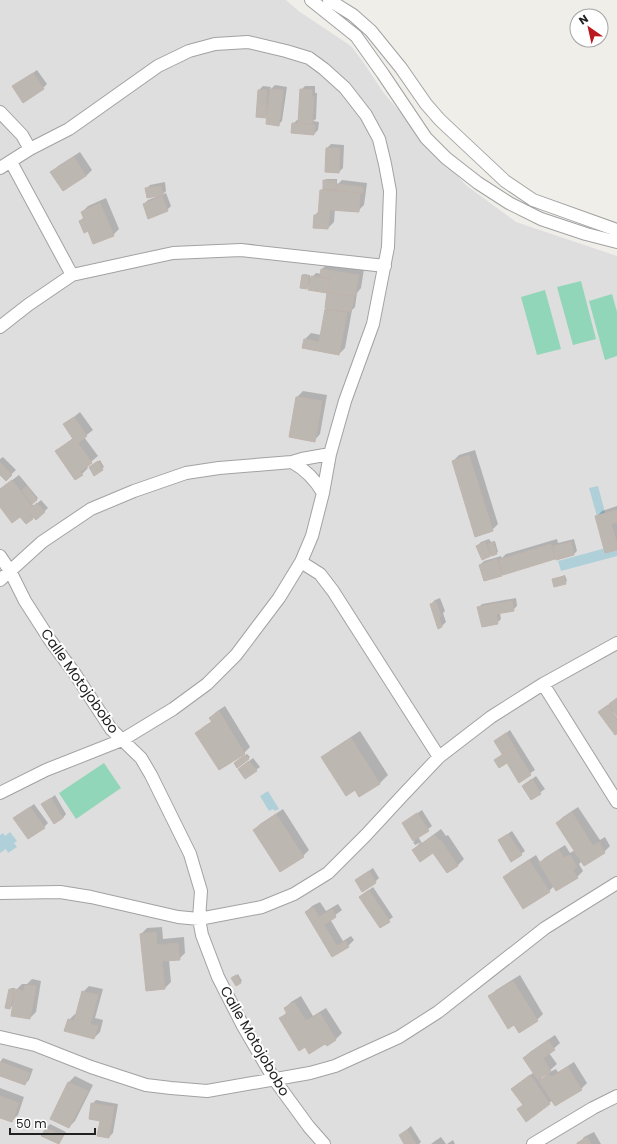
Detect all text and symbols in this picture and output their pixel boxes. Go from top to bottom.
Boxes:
north arrow [569,8,609,48]
text: N [576,11,591,29]
street label: Calle Motojobobo [36,625,124,738]
street label: Calle Motojobobo [215,982,295,1100]
scale bar [10,1110,95,1136]
text: 50 m [16,1115,47,1132]

